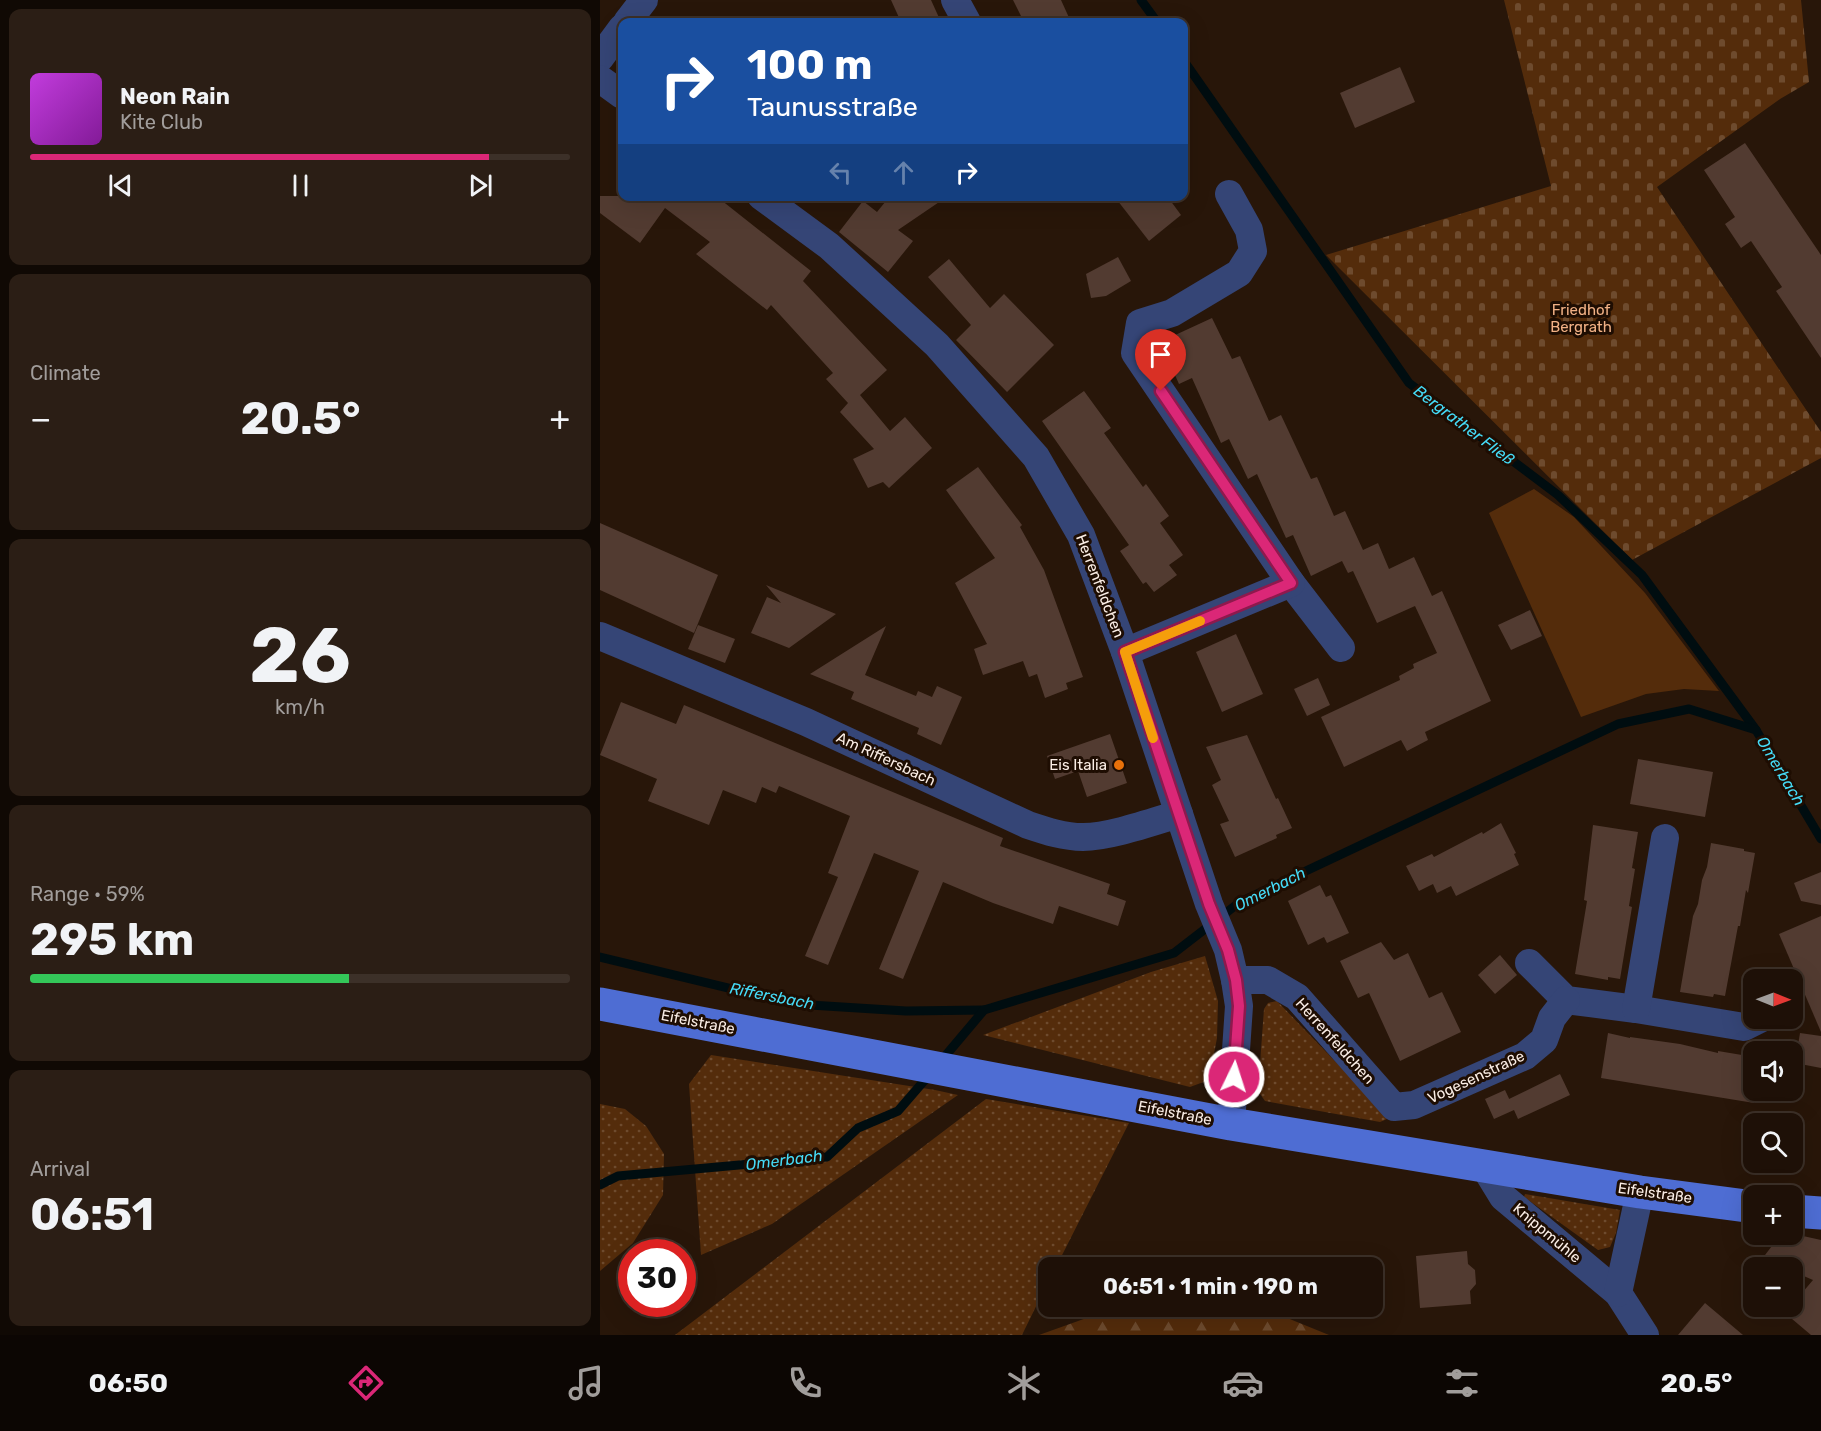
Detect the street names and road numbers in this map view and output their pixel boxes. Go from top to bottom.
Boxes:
street label: Herrenfeldchen [1072,532,1128,640]
street label: Am Riffersbach [834,728,938,790]
street label: Herrenfeldchen [1292,994,1378,1088]
street label: Eifelstraße [659,1006,737,1038]
street label: Vogesenstraße [1425,1047,1527,1107]
street label: Eifelstraße [1136,1097,1214,1129]
street label: Eifelstraße [1617,1179,1693,1207]
street label: Knippmühle [1509,1199,1585,1267]

